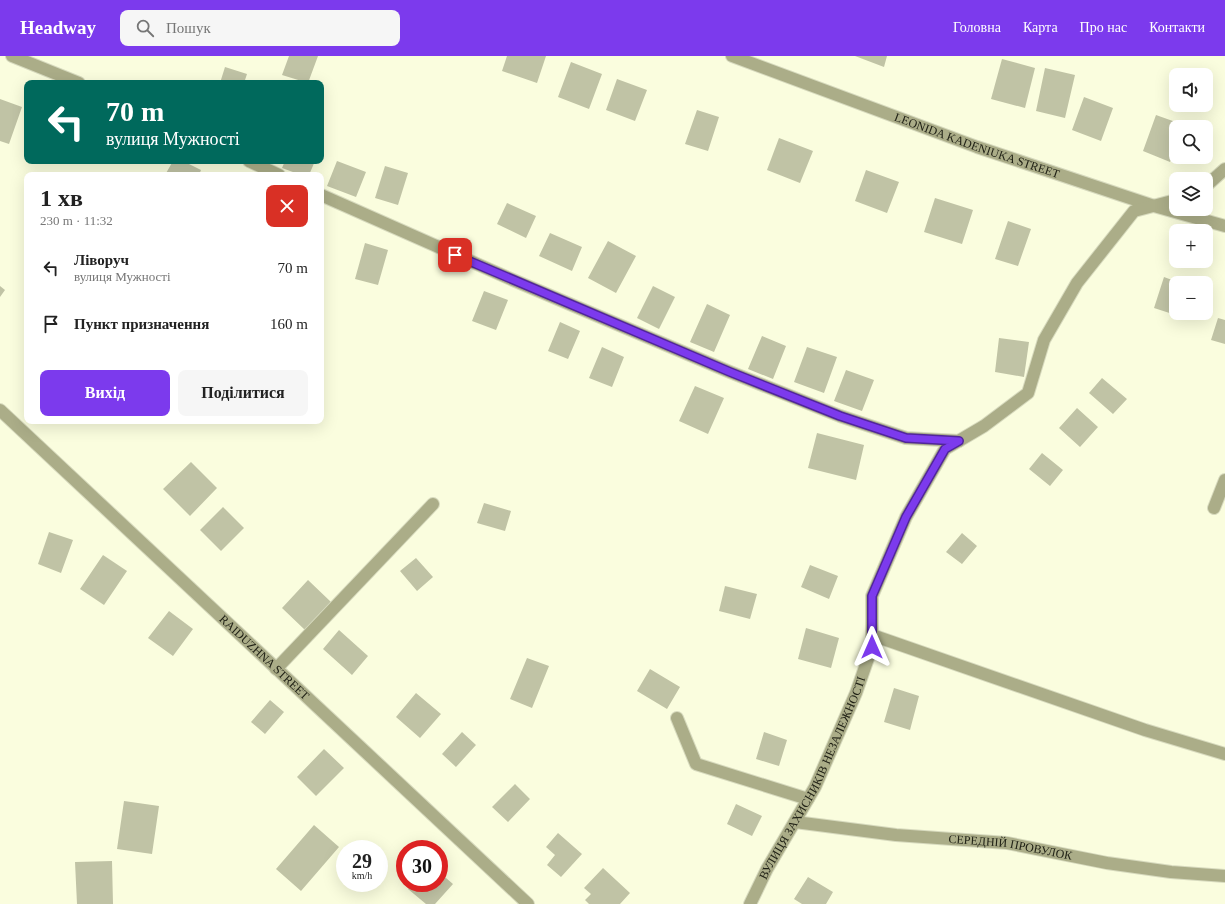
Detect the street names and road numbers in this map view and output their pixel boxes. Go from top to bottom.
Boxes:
street label: LEONIDA KADENIUKA STREET [893,110,1062,181]
street label: RAIDUZHNA STREET [217,612,313,703]
street label: ВУЛИЦЯ ЗАХИСНИКІВ НЕЗАЛЕЖНОСТІ [756,675,868,881]
street label: СЕРЕДНІЙ ПРОВУЛОК [948,832,1074,863]

